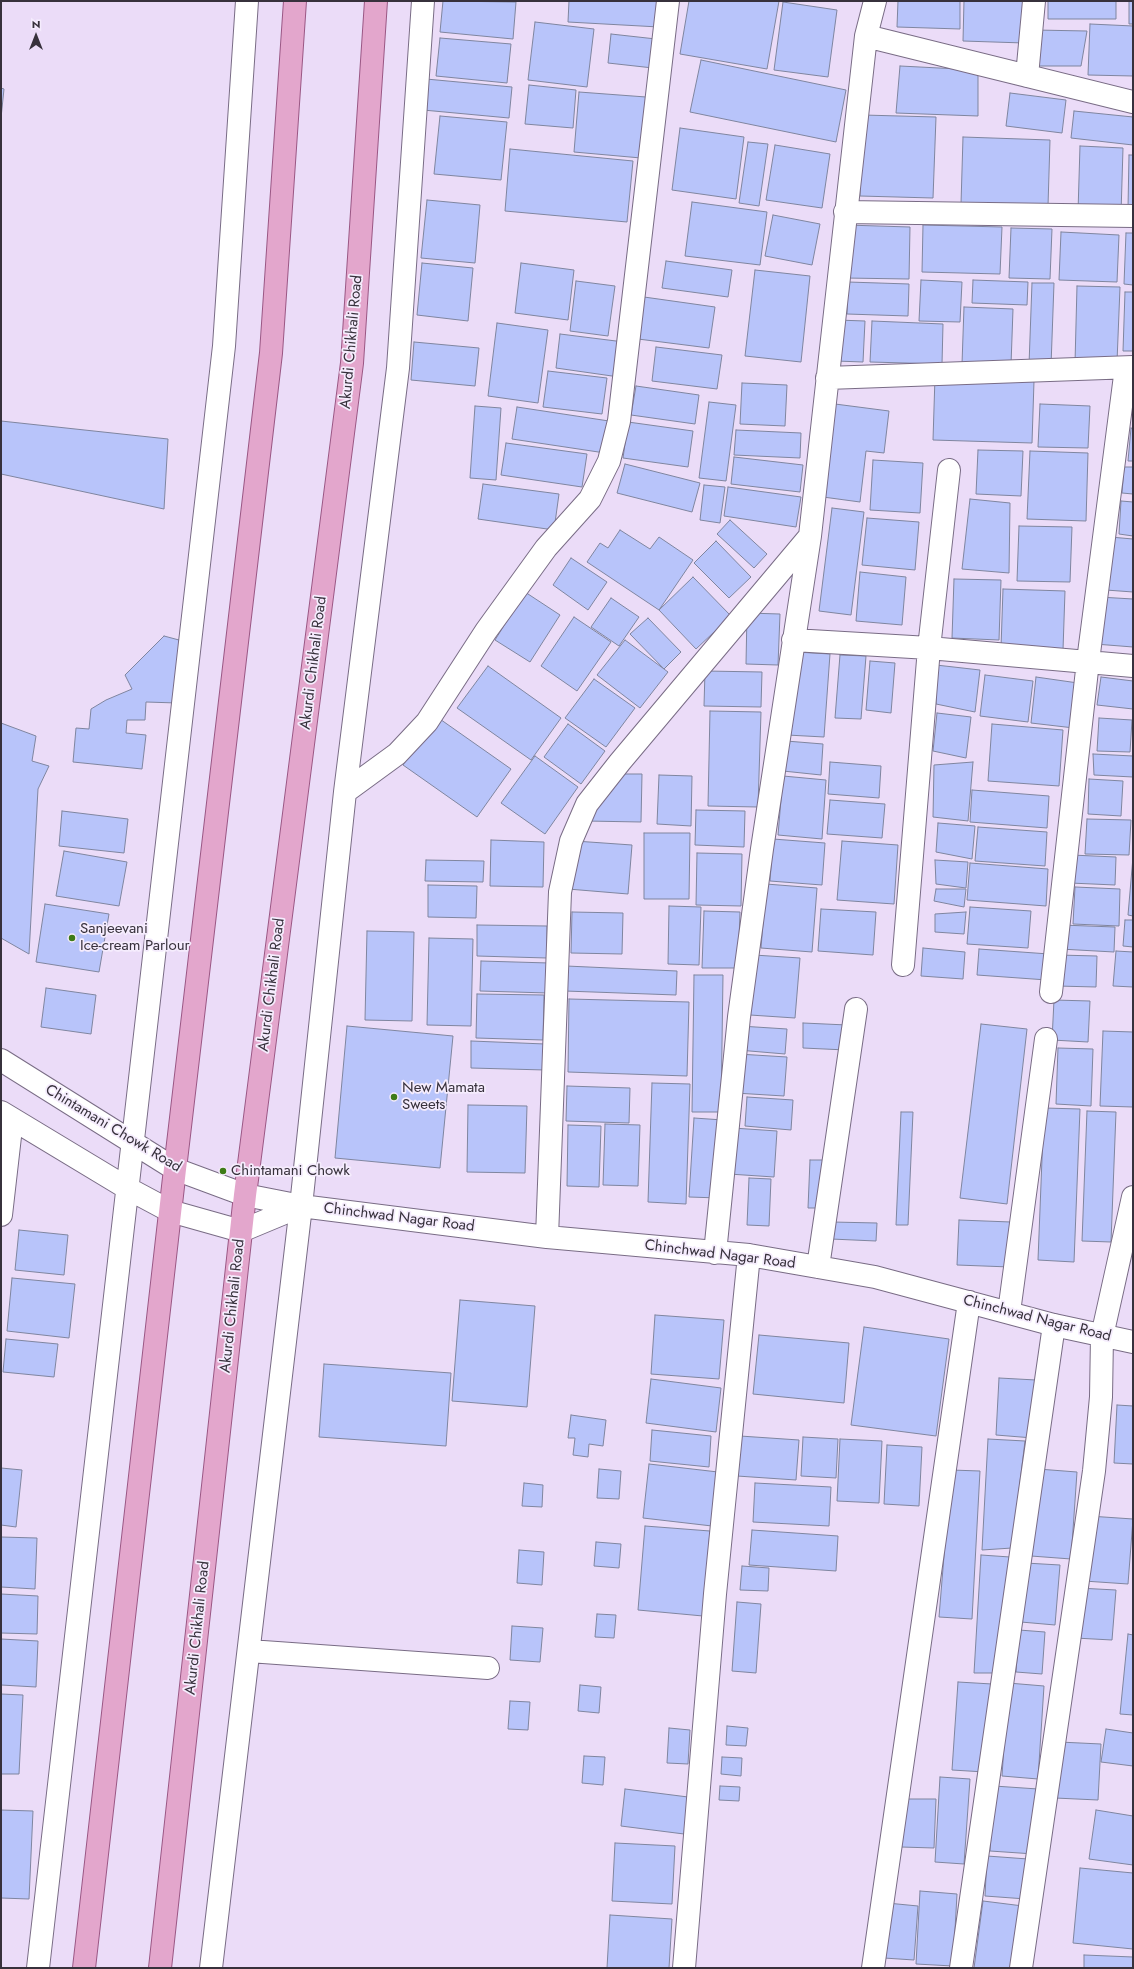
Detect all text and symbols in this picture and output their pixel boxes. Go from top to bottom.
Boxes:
north arrow [16,16,56,56]
text: N [32,16,40,32]
street label: Akurdi Chikhali Road [337,274,367,410]
street label: Akurdi Chikhali Road [297,595,331,731]
street label: Akurdi Chikhali Road [255,917,289,1053]
place label: Sanjeevani Ice-cream Parlour [80,920,190,955]
marker: Sanjeevani Ice-cream Parlour [67,933,77,943]
place label: New Mamata Sweets [402,1079,485,1114]
street label: Chintamani Chowk Road [42,1081,184,1177]
marker: New Mamata Sweets [389,1092,399,1102]
place label: Chintamani Chowk [231,1162,350,1180]
marker: Chintamani Chowk [218,1166,228,1176]
street label: Chinchwad Nagar Road [322,1200,476,1236]
street label: Chinchwad Nagar Road [643,1237,797,1273]
street label: Akurdi Chikhali Road [217,1238,249,1374]
street label: Chinchwad Nagar Road [961,1292,1113,1346]
street label: Akurdi Chikhali Road [182,1560,214,1696]

